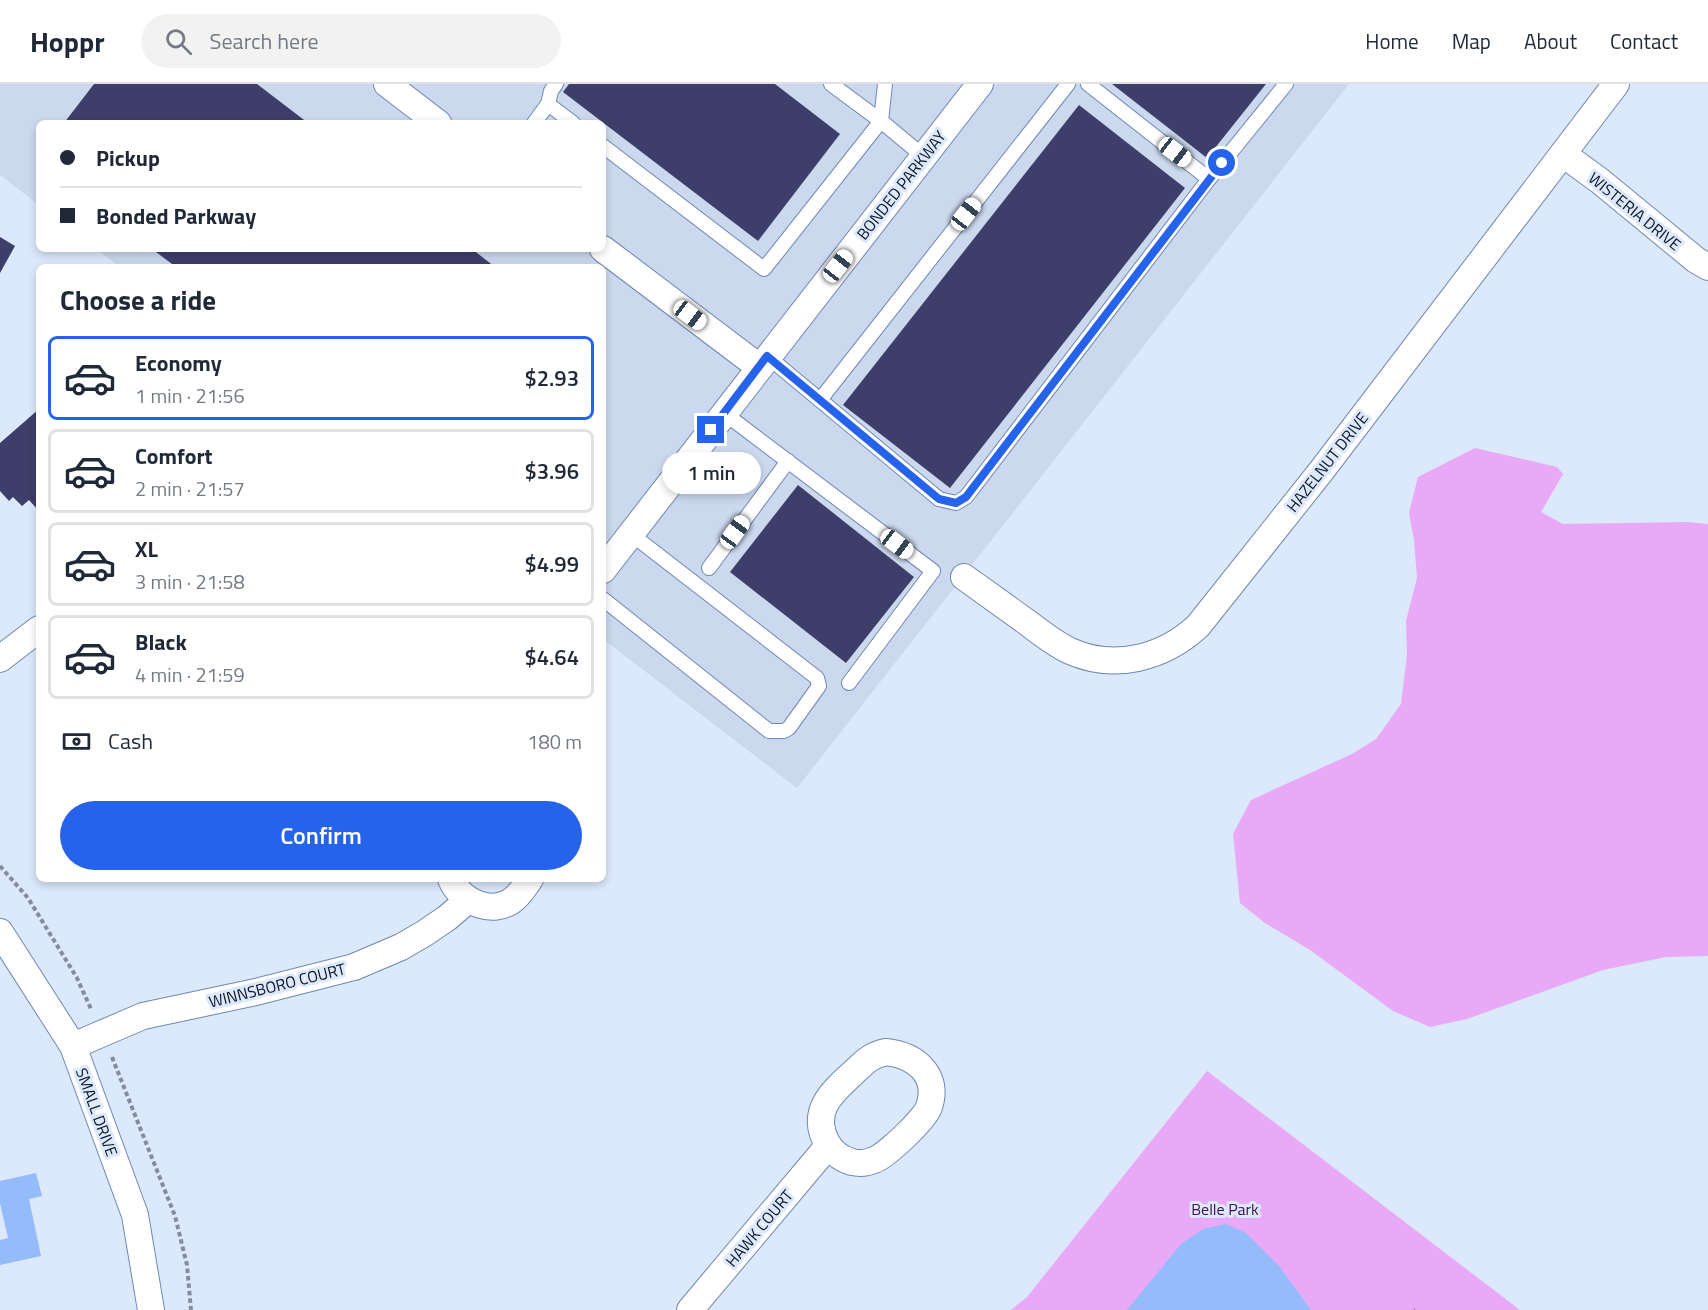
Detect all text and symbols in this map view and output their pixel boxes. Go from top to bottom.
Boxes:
search box [141,14,561,68]
text: Hoppr [30,20,105,63]
text: Search here [210,24,319,58]
icon: search [162,25,195,58]
text: Home [1365,25,1419,57]
text: Map [1452,25,1491,57]
text: About [1524,25,1577,57]
text: Contact [1610,25,1678,57]
street label: BONDED PARKWAY [851,125,952,245]
car [1155,134,1195,170]
text: Pickup [96,141,160,175]
route start [1208,149,1235,176]
street label: WISTERIA DRIVE [1583,166,1687,256]
car [948,194,984,234]
text: Bonded Parkway [96,199,256,233]
car [820,246,856,286]
text: Choose a ride [60,279,216,320]
car [670,297,710,333]
text: Economy [135,346,222,380]
icon: car [63,351,117,405]
text: $2.93 [524,361,579,395]
text: 1 min · 21:56 [135,380,245,411]
street label: HAZELNUT DRIVE [1280,407,1374,517]
route end [697,416,724,443]
text: Comfort [135,439,213,473]
icon: car [63,444,117,498]
callout: 1 min [662,451,760,493]
text: $3.96 [524,454,579,488]
text: 1 min [687,457,736,488]
text: 2 min · 21:57 [135,473,245,504]
car [717,512,753,552]
car [877,526,917,562]
text: XL [135,532,158,566]
icon: car [63,537,117,591]
text: $4.99 [524,547,579,581]
text: 3 min · 21:58 [135,566,245,597]
text: Black [135,625,187,659]
icon: car [63,630,117,684]
text: $4.64 [524,640,579,674]
text: 4 min · 21:59 [135,659,245,690]
text: Cash [108,724,153,758]
icon: cash [60,725,93,758]
text: 180 m [527,726,582,757]
button: Confirm [60,801,582,870]
street label: WINNSBORO COURT [206,956,349,1014]
street label: SMALL DRIVE [70,1064,124,1160]
street label: HAWK COURT [720,1184,799,1272]
park label: Belle Park [1191,1197,1259,1221]

